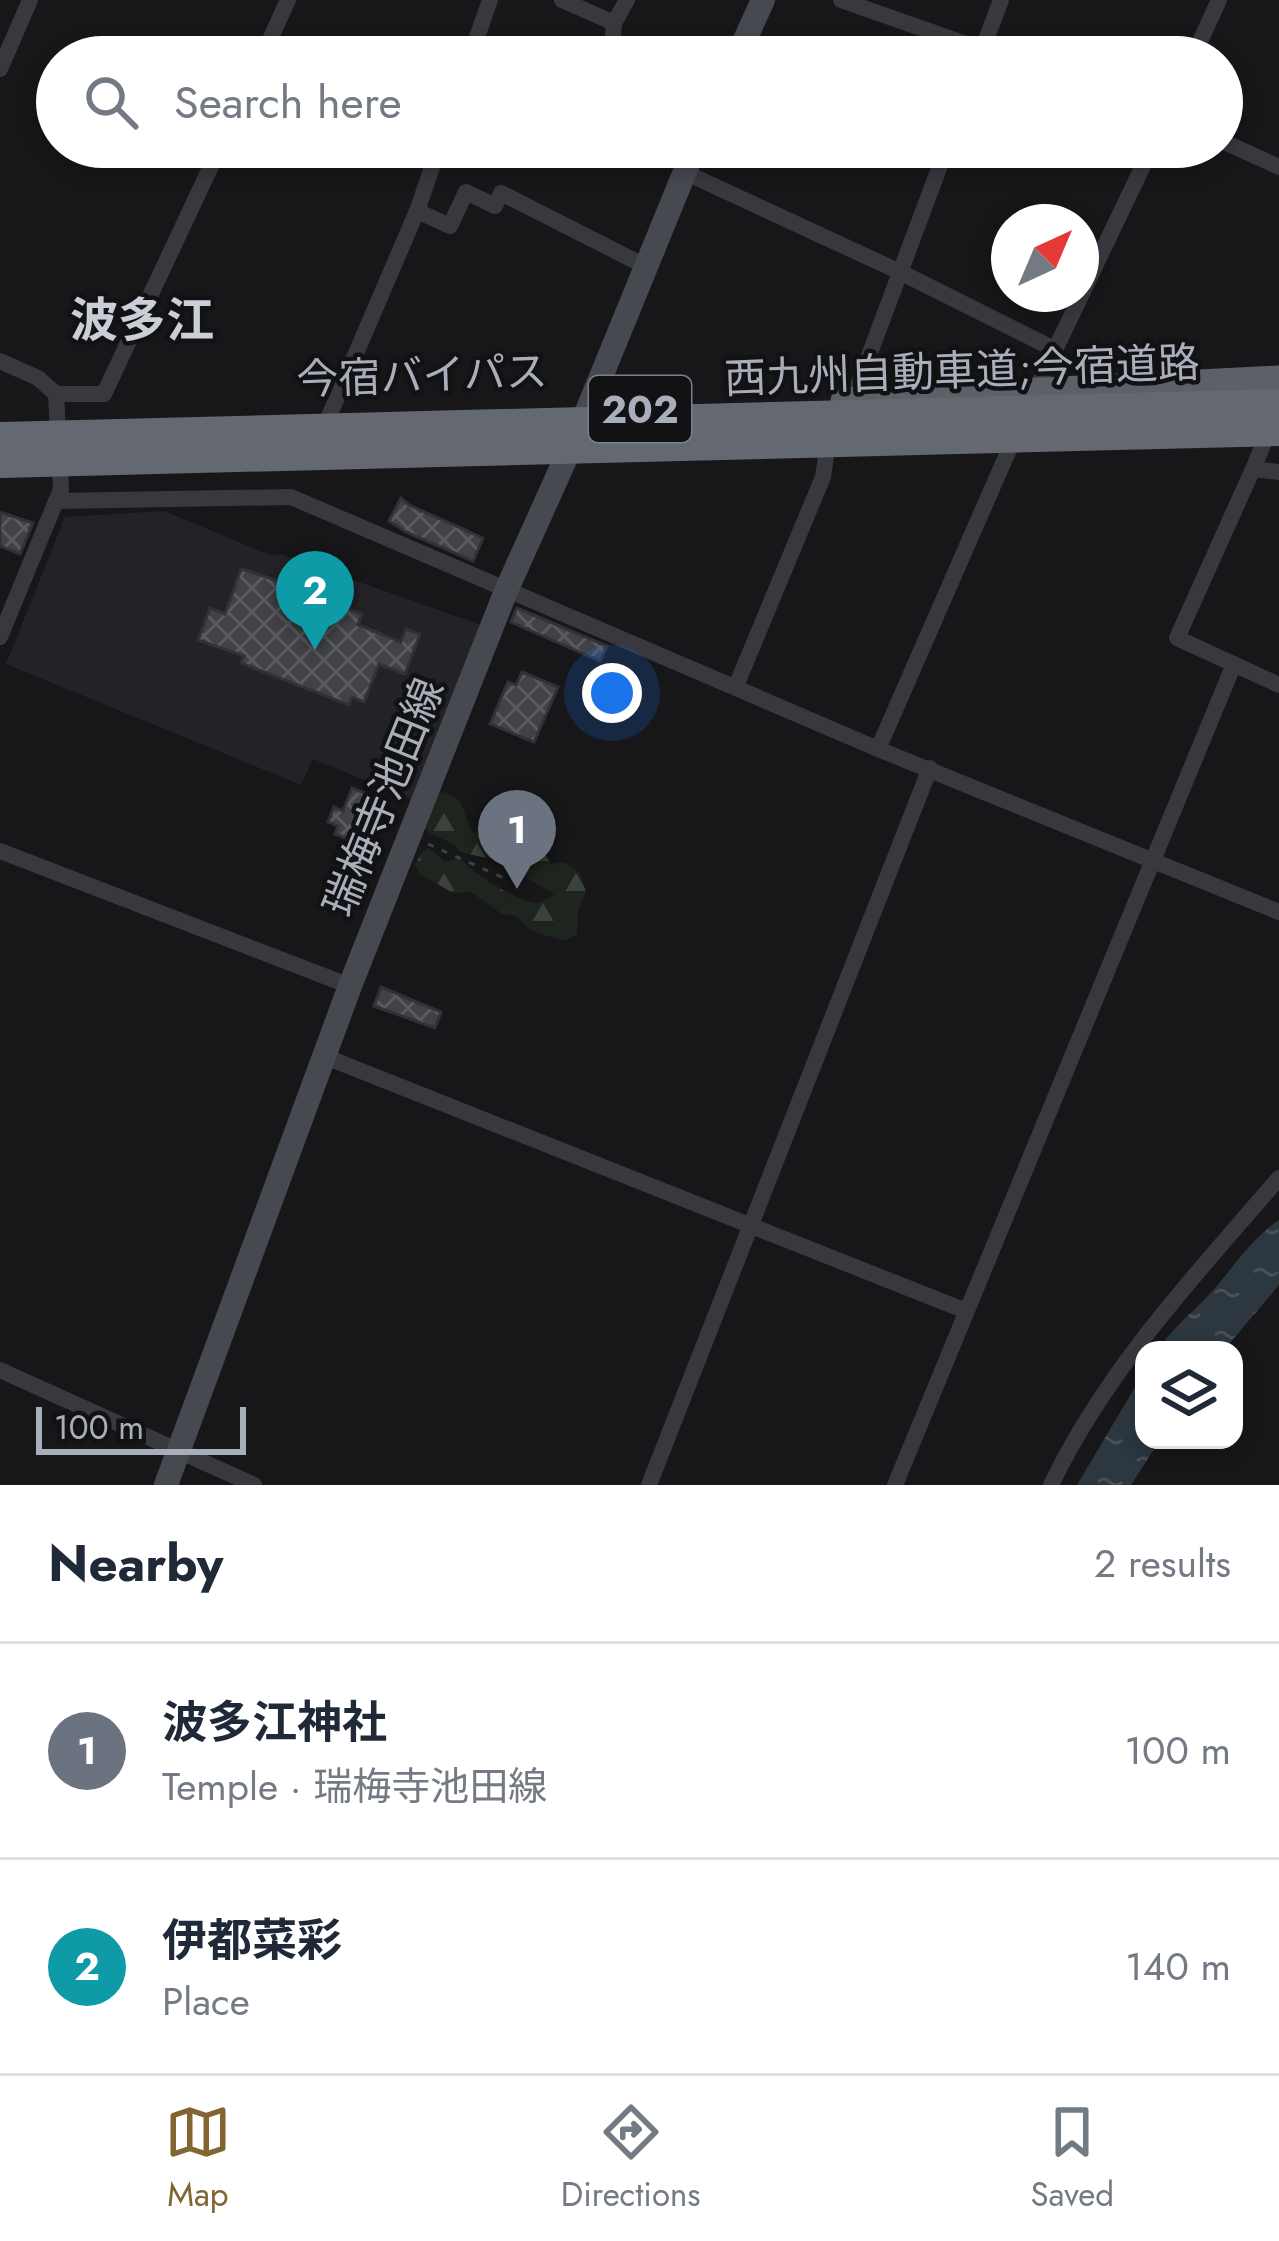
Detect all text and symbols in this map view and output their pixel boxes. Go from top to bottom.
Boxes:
search box [36,36,1243,168]
icon: search [78,69,144,135]
text: Search here [174,70,402,135]
north arrow [991,204,1099,312]
district label: 波多江 [70,286,214,355]
street label: 西九州自動車道;今宿道路 [723,332,1201,409]
street label: 今宿バイパス [295,341,549,410]
road number: 202 [589,376,691,442]
pin: 2 [276,551,354,650]
your location [582,663,642,723]
street label: 瑞梅寺池田線 [308,669,459,925]
pin: 1 [478,790,556,889]
map controls [1135,1341,1243,1449]
button: layers [1135,1341,1243,1449]
scale bar [36,1401,246,1454]
text: 100 m [54,1404,144,1451]
text: Nearby [48,1526,223,1600]
text: 2 results [1094,1535,1231,1592]
text: 波多江神社 [162,1690,387,1755]
text: 1 [77,1722,97,1779]
text: 100 m [1125,1722,1231,1779]
text: Temple · 瑞梅寺池田線 [162,1758,547,1815]
text: 伊都菜彩 [162,1908,342,1973]
text: 2 [74,1938,100,1995]
text: 140 m [1125,1938,1231,1995]
text: Place [162,1973,250,2030]
tab: Map [165,2099,231,2218]
tab: Directions [561,2099,701,2218]
tab: Saved [1030,2099,1114,2218]

